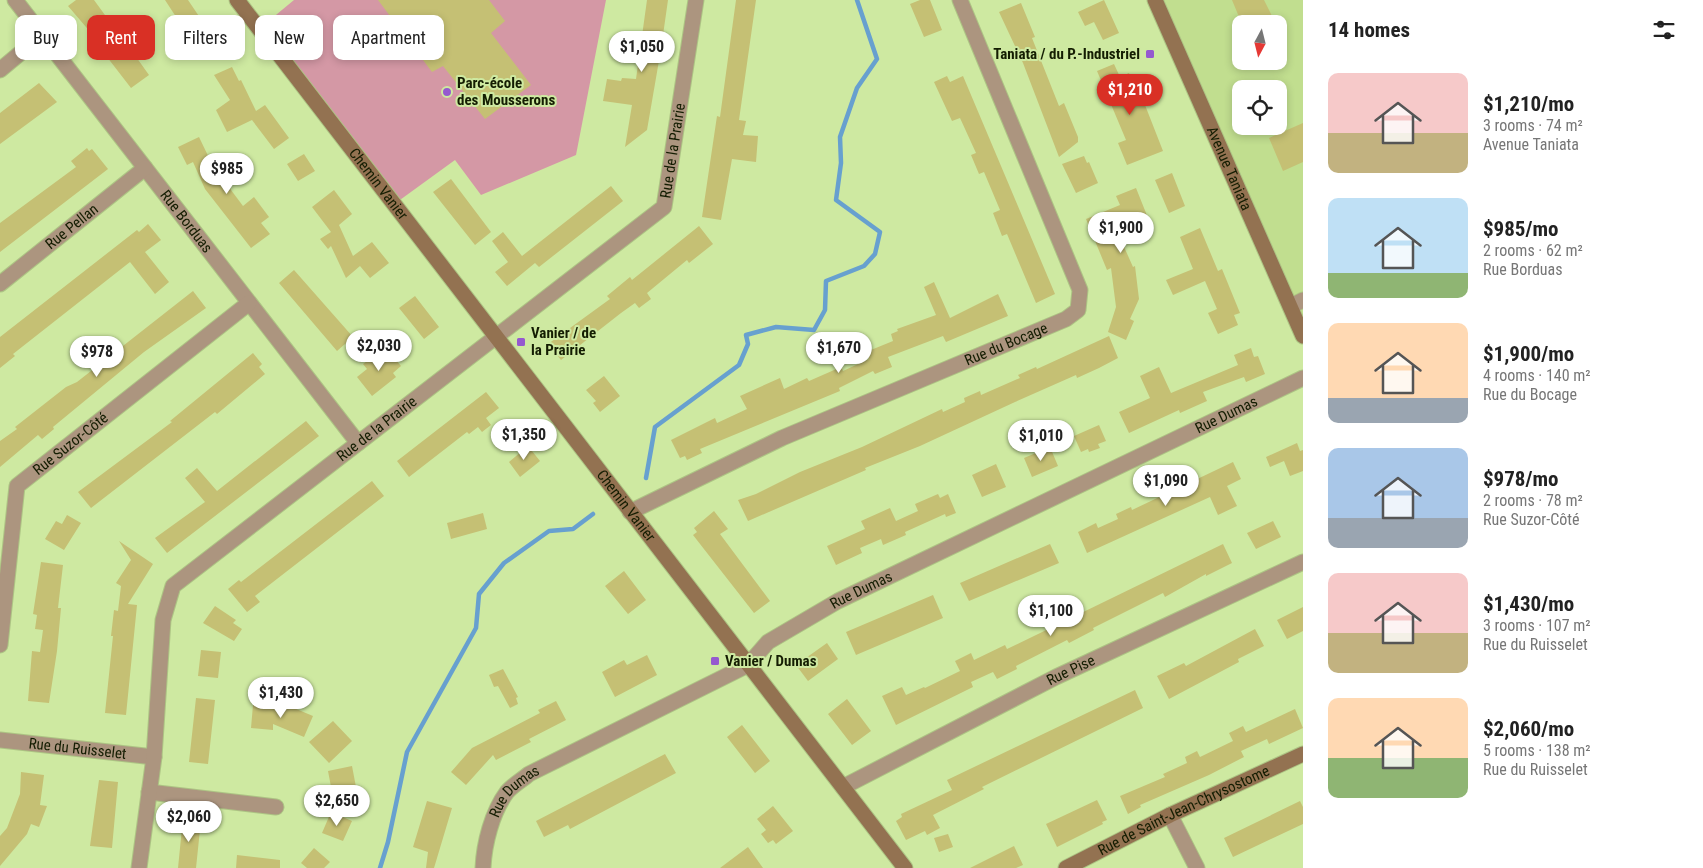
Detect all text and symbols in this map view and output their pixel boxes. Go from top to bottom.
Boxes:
chip: Buy [15,15,77,60]
chip: Rent [87,15,155,60]
chip: Filters [165,15,245,60]
chip: New [255,15,323,60]
chip: Apartment [333,15,444,60]
north arrow [1232,15,1288,70]
map controls [1232,15,1287,135]
icon: filters [1650,16,1678,44]
text: 14 homes [1328,18,1410,42]
pin: $1,050 [601,30,683,73]
text: $1,050 [620,37,664,56]
place label: Taniata / du P.-Industriel [993,45,1140,63]
marker: Taniata / du P.-Industriel [1144,48,1156,60]
place label: Parc-école des Mousserons [457,74,555,109]
pin: $1,210 [1089,74,1171,116]
text: $1,210 [1108,80,1152,99]
button: locate [1232,80,1287,135]
marker: Parc-école des Mousserons [441,86,453,98]
text: $1,210/mo [1483,92,1574,116]
icon: home [1368,93,1428,153]
street label: Rue de la Prairie [656,102,689,200]
text: 3 rooms · 74 m² [1483,116,1583,135]
street label: Avenue Taniata [1203,124,1256,213]
text: Avenue Taniata [1483,135,1579,154]
street label: Chemin Vanier [345,144,412,224]
pin: $985 [197,152,257,195]
text: $985 [211,159,243,178]
street label: Rue Borduas [156,186,216,257]
street label: Rue Pellan [42,200,102,253]
pin: $1,900 [1080,212,1162,254]
text: $985/mo [1483,217,1558,241]
text: $1,900 [1099,218,1143,237]
icon: home [1368,218,1428,278]
text: 2 rooms · 62 m² [1483,241,1583,260]
text: Rue Borduas [1483,260,1563,279]
street label: Rue du Bocage [962,319,1050,369]
place label: Vanier / de la Prairie [531,324,596,359]
pin: $2,030 [338,330,420,372]
pin: $1,670 [798,332,880,374]
pin: $978 [67,336,127,378]
text: $2,030 [357,336,401,355]
marker: Vanier / de la Prairie [515,336,527,348]
text: $1,670 [817,338,861,357]
text: $978 [81,342,113,361]
text: $1,900/mo [1483,342,1574,366]
icon: home [1368,343,1428,403]
text: 4 rooms · 140 m² [1483,366,1591,385]
text: Rue du Bocage [1483,385,1577,404]
street label: Rue de la Prairie [333,392,420,465]
street label: Rue Dumas [1192,392,1260,437]
street label: Rue Suzor-Côté [29,409,112,479]
pin: $1,350 [483,418,565,461]
pin: $1,010 [1000,420,1082,462]
text: $1,350 [502,425,546,444]
text: $1,010 [1019,426,1063,445]
pin: $1,090 [1125,464,1207,507]
street label: Chemin Vanier [593,466,660,545]
text: $978/mo [1483,467,1558,491]
icon: home [1368,468,1428,528]
text: $1,090 [1144,471,1188,490]
text: 2 rooms · 78 m² [1483,491,1583,510]
text: Rue Suzor-Côté [1483,510,1580,529]
street label: Rue Dumas [827,567,895,613]
text: $1,430/mo [1483,592,1574,616]
icon: home [1368,593,1428,653]
pin: $1,100 [1010,594,1092,637]
text: $1,100 [1029,601,1073,620]
text: 3 rooms · 107 m² [1483,616,1591,635]
text: Rue du Ruisselet [1483,635,1588,654]
street label: Rue Pise [1044,651,1098,689]
place label: Vanier / Dumas [725,652,817,670]
marker: Vanier / Dumas [709,655,721,667]
pin: $1,430 [240,676,322,719]
text: $1,430 [259,683,303,702]
text: $2,060/mo [1483,717,1574,741]
icon: home [1368,718,1428,778]
street label: Rue du Ruisselet [28,734,127,763]
text: 5 rooms · 138 m² [1483,741,1591,760]
text: Rue du Ruisselet [1483,760,1588,779]
street label: Rue Dumas [485,761,542,820]
street label: Rue de Saint-Jean-Chrysostome [1095,762,1272,859]
pin: $2,650 [296,784,378,827]
text: $2,650 [315,791,359,810]
pin: $2,060 [148,800,230,843]
text: $2,060 [167,807,211,826]

